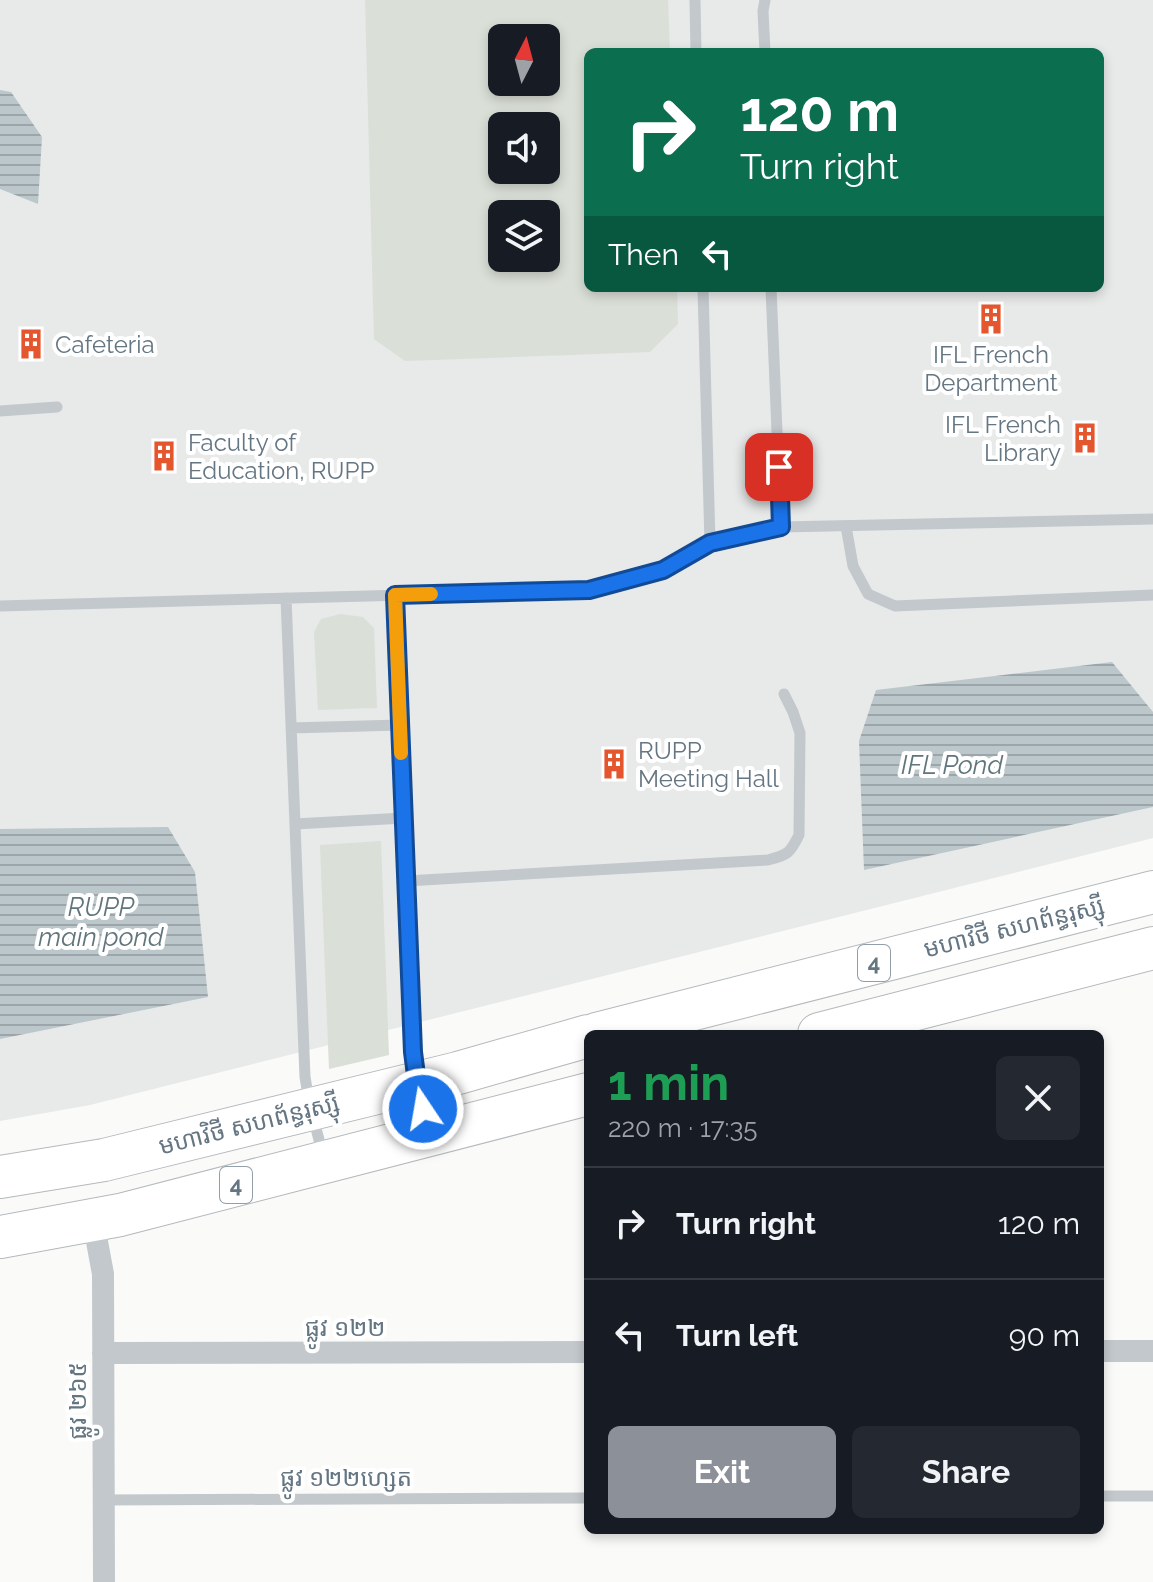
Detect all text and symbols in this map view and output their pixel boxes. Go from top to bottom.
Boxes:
north arrow [488,24,560,96]
map controls [488,24,560,272]
text: 120 m [740,78,899,144]
icon: right [608,80,712,184]
button: sound [488,112,560,184]
text: Turn right [740,145,899,187]
button: layers [488,200,560,272]
icon: left [695,232,739,276]
text: Then [608,237,679,272]
building icon: IFL French Department [974,302,1008,336]
building icon: Cafeteria [14,327,48,361]
place label: Cafeteria [55,330,155,359]
place label: IFL French Department [924,340,1058,397]
place label: IFL French Library [945,410,1061,467]
building icon: IFL French Library [1068,421,1102,455]
place label: Faculty of Education, RUPP [188,428,374,485]
pin [745,433,813,501]
building icon: Faculty of Education, RUPP [147,439,181,473]
icon: arrive [757,445,801,489]
place label: RUPP Meeting Hall [638,736,779,793]
building icon: RUPP Meeting Hall [597,747,631,781]
water label: IFL Pond [901,750,1003,780]
street label: មហាវិថី សហព័ន្ធរុស្ស៊ី [921,891,1109,970]
water label: RUPP main pond [38,892,164,952]
road number: 4 [858,945,890,981]
text: 1 min [608,1055,729,1111]
button: close [996,1056,1080,1140]
position arrow [381,1067,465,1151]
street label: មហាវិថី សហព័ន្ធរុស្ស៊ី [156,1088,344,1167]
text: 220 m · 17:35 [608,1113,758,1143]
road number: 4 [220,1167,252,1203]
icon: right [608,1201,652,1245]
text: Turn right [676,1206,816,1241]
text: 120 m [998,1206,1080,1241]
street label: ផ្លូវ ១២២ [305,1313,385,1350]
icon: left [608,1313,652,1357]
text: Turn left [676,1318,798,1353]
text: 90 m [1009,1318,1080,1353]
street label: ផ្លូវ ២៦៥ [63,1362,100,1440]
button: Exit [608,1426,836,1518]
button: Share [852,1426,1080,1518]
street label: ផ្លូវ ១២២ហ្សេត [280,1463,412,1500]

